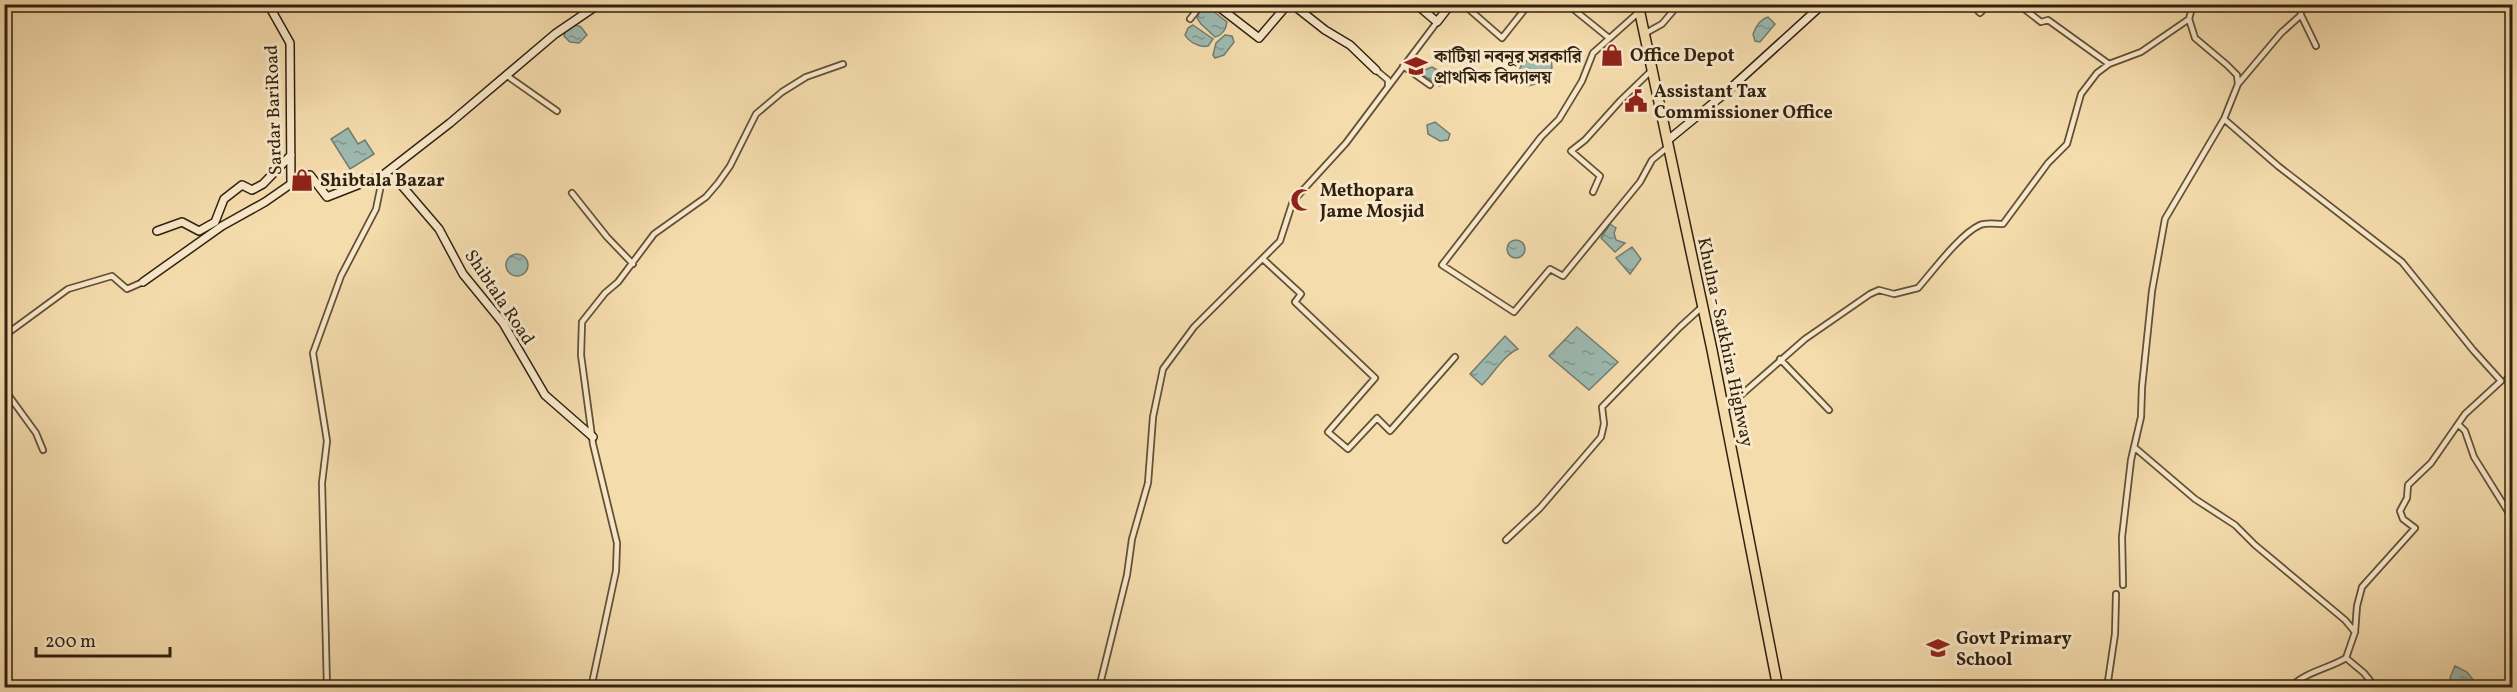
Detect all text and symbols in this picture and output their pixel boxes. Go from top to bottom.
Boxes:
shop icon: Office Depot [1599,42,1625,68]
street label: Sardar BariRoad [260,44,289,176]
place label: Office Depot [1630,44,1735,69]
place label: কাটিয়া নবনূর সরকারি প্রাথমিক বিদ্যালয় [1433,45,1583,91]
school or university icon: কাটিয়া নবনূর সরকারি প্রাথমিক বিদ্যালয় [1403,53,1429,79]
place label: Assistant Tax Commissioner Office [1654,80,1833,126]
public building icon: Assistant Tax Commissioner Office [1623,88,1649,114]
shop icon: Shibtala Bazar [289,167,315,193]
place label: Shibtala Bazar [320,169,445,194]
place label: Methopara Jame Mosjid [1319,179,1425,225]
mosque icon: Methopara Jame Mosjid [1289,187,1315,213]
street label: Khulna - Satkhira Highway [1690,235,1759,450]
street label: Shibtala Road [458,245,540,350]
scale bar [36,620,170,658]
place label: Govt Primary School [1956,627,2072,673]
text: 200 m [45,630,96,655]
school or university icon: Govt Primary School [1925,635,1951,661]

